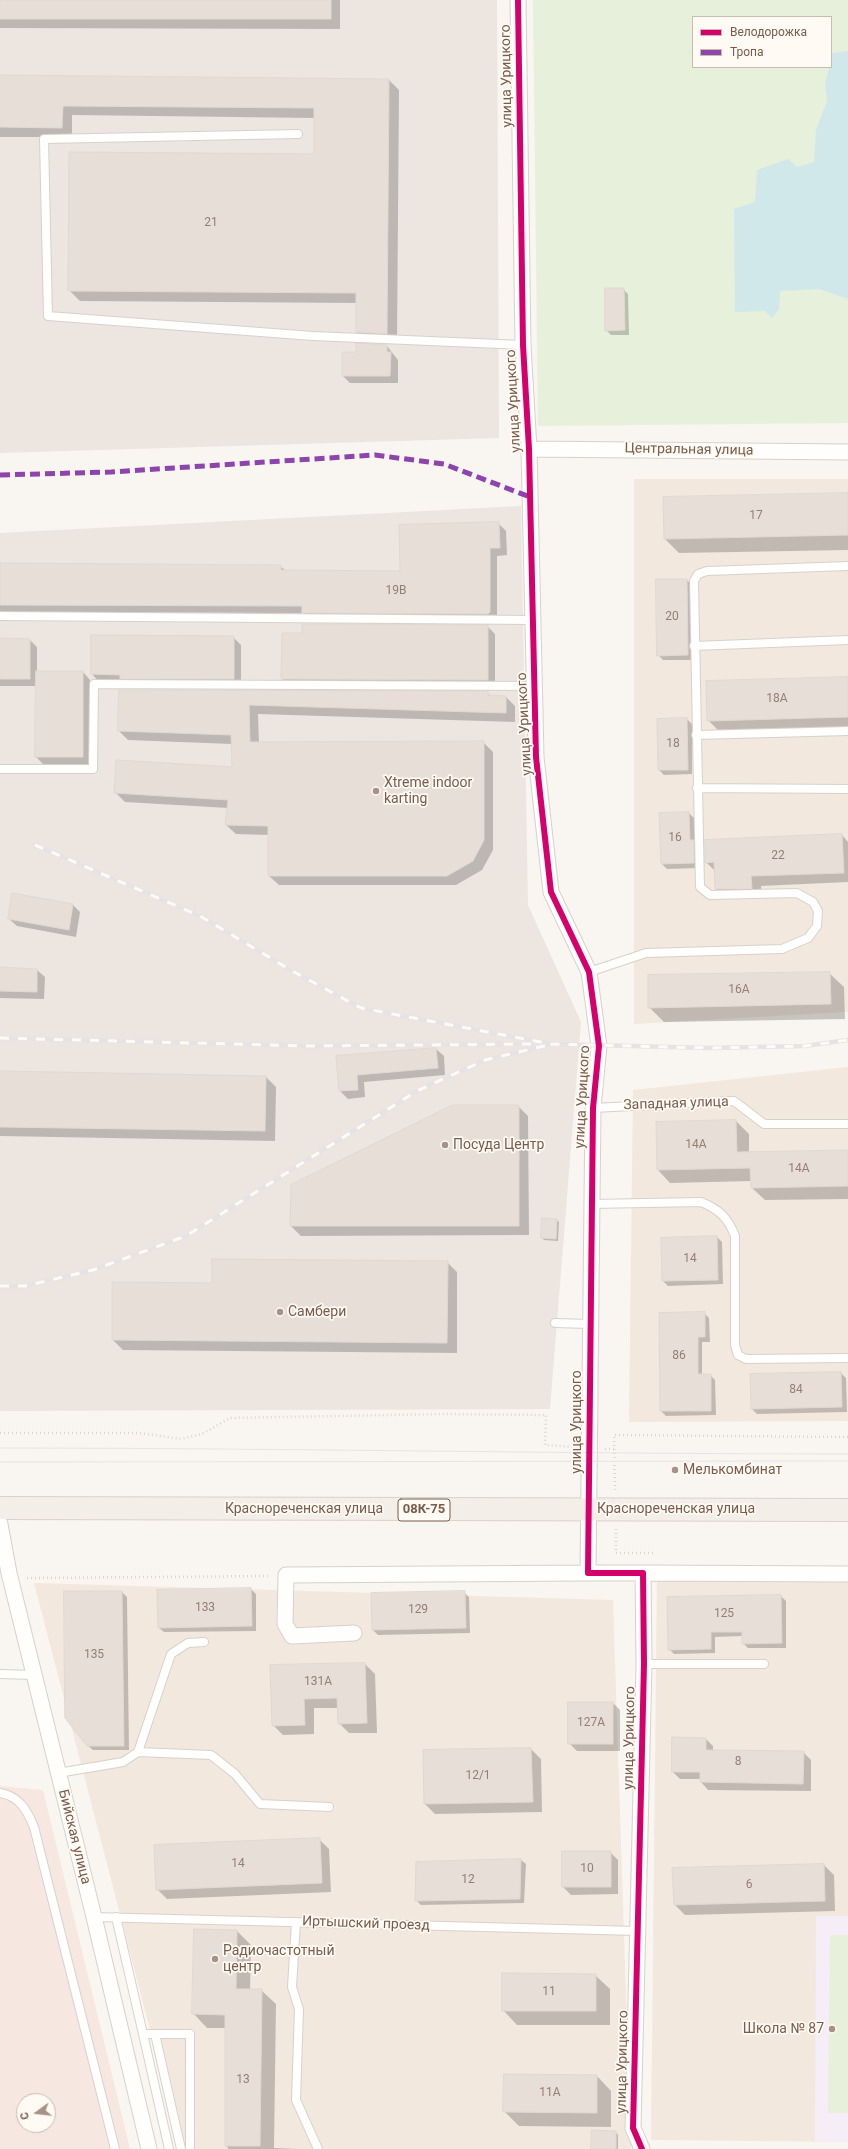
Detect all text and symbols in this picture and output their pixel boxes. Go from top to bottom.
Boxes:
legend [692,16,832,68]
street label: улица Урицкого [498,24,516,128]
text: Велодорожка [730,25,807,39]
text: Тропа [730,45,764,59]
house number: 21 [204,216,218,230]
street label: улица Урицкого [503,349,525,453]
street label: Центральная улица [624,440,754,460]
house number: 17 [749,509,763,523]
house number: 19В [386,584,406,598]
house number: 20 [665,610,679,624]
street label: улица Урицкого [514,672,536,776]
house number: 18А [766,692,788,706]
house number: 18 [666,737,680,751]
place label: Xtreme indoor karting [384,775,472,808]
marker: Xtreme indoor karting [371,786,381,796]
house number: 16 [668,831,682,845]
house number: 22 [771,849,785,863]
house number: 16А [728,983,750,997]
street label: улица Урицкого [572,1045,594,1149]
street label: Западная улица [623,1094,729,1114]
place label: Посуда Центр [453,1137,544,1153]
house number: 14А [685,1138,707,1152]
marker: Посуда Центр [440,1140,450,1150]
house number: 14А [788,1162,810,1176]
house number: 14 [683,1252,697,1266]
place label: Самбери [288,1304,346,1320]
marker: Самбери [275,1307,285,1317]
house number: 86 [672,1349,686,1363]
street label: улица Урицкого [569,1370,585,1474]
house number: 84 [789,1383,803,1397]
place label: Мелькомбинат [683,1462,782,1478]
marker: Мелькомбинат [670,1465,680,1475]
road number: 08К-75 [398,1499,450,1521]
street label: Краснореченская улица [225,1501,383,1517]
street label: Краснореченская улица [597,1501,755,1517]
house number: 133 [195,1601,215,1615]
house number: 129 [408,1603,428,1617]
house number: 125 [714,1607,734,1621]
house number: 135 [84,1648,104,1662]
house number: 131А [304,1675,332,1689]
street label: улица Урицкого [621,1686,639,1790]
house number: 127А [577,1716,605,1730]
house number: 8 [735,1755,741,1769]
house number: 12/1 [465,1769,491,1783]
street label: Бийская улица [54,1788,94,1886]
house number: 14 [231,1857,245,1871]
house number: 10 [580,1862,594,1876]
house number: 12 [461,1873,475,1887]
house number: 6 [746,1878,752,1892]
street label: Иртышский проезд [302,1913,430,1935]
place label: Радиочастотный центр [223,1943,334,1976]
marker: Радиочастотный центр [210,1954,220,1964]
house number: 11 [542,1985,556,1999]
street label: улица Урицкого [614,2010,632,2114]
place label: Школа № 87 [743,2021,824,2037]
marker: Школа № 87 [827,2024,837,2034]
house number: 13 [236,2073,250,2087]
house number: 11А [539,2086,561,2100]
north arrow [16,2093,56,2133]
text: С [18,2111,32,2121]

